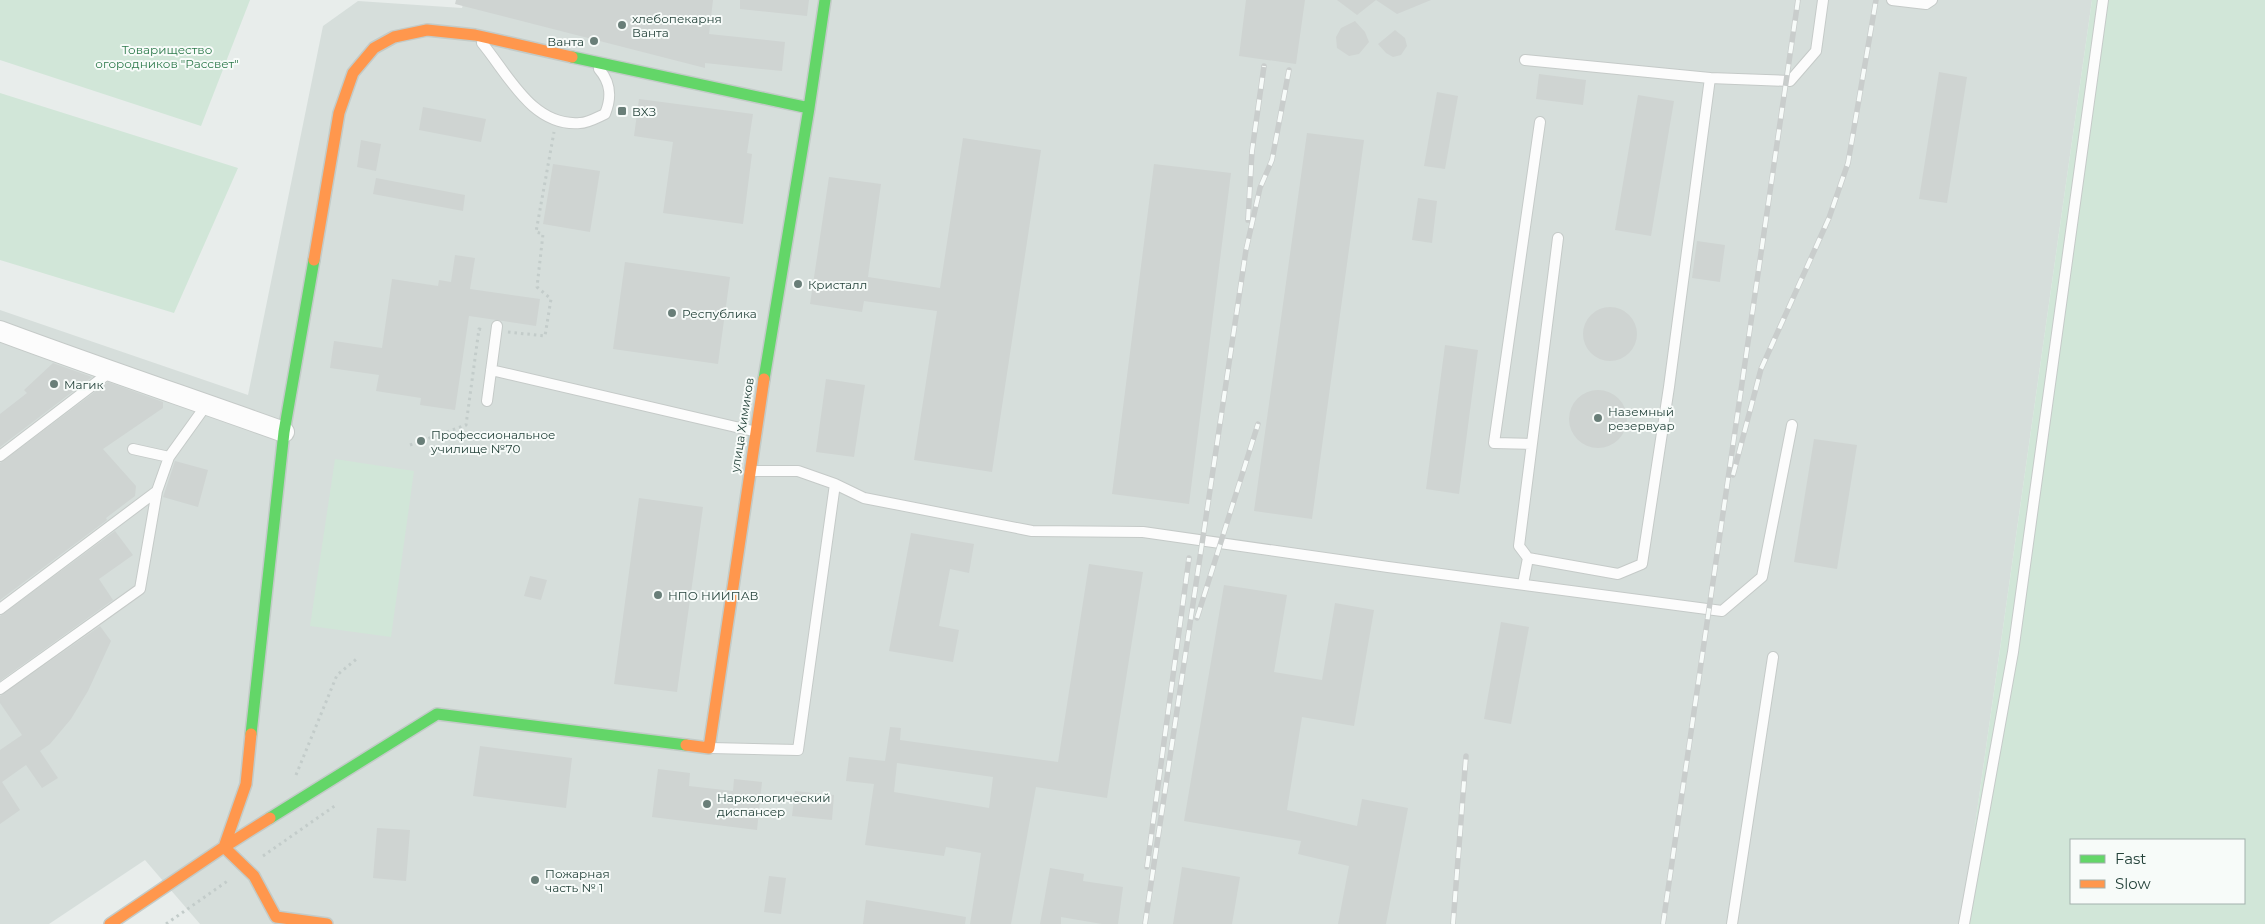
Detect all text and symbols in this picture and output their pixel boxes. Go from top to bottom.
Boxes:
place label: хлебопекарня Ванта [632,11,722,40]
marker: хлебопекарня Ванта [616,19,628,31]
place label: Ванта [547,34,584,49]
marker: Ванта [588,35,600,47]
park label: Товарищество огородников "Рассвет" [95,42,239,71]
place label: ВХЗ [632,104,656,119]
marker: ВХЗ [616,105,628,117]
place label: Кристалл [808,277,867,292]
marker: Кристалл [792,278,804,290]
place label: Республика [682,306,757,321]
marker: Республика [666,307,678,319]
street label: улица Химиков [727,376,757,475]
place label: Магик [64,377,104,392]
marker: Магик [48,378,60,390]
place label: Наземный резервуар [1608,404,1675,433]
marker: Наземный резервуар [1592,412,1604,424]
place label: Профессиональное училище №70 [430,427,555,456]
marker: Профессиональное училище №70 [415,435,427,447]
place label: НПО НИИПАВ [668,588,759,603]
marker: НПО НИИПАВ [652,589,664,601]
place label: Наркологический диспансер [717,790,830,819]
marker: Наркологический диспансер [701,798,713,810]
legend [2070,839,2245,904]
text: Fast [2115,849,2146,868]
place label: Пожарная часть № 1 [545,866,610,895]
marker: Пожарная часть № 1 [529,874,541,886]
text: Slow [2115,874,2151,893]

